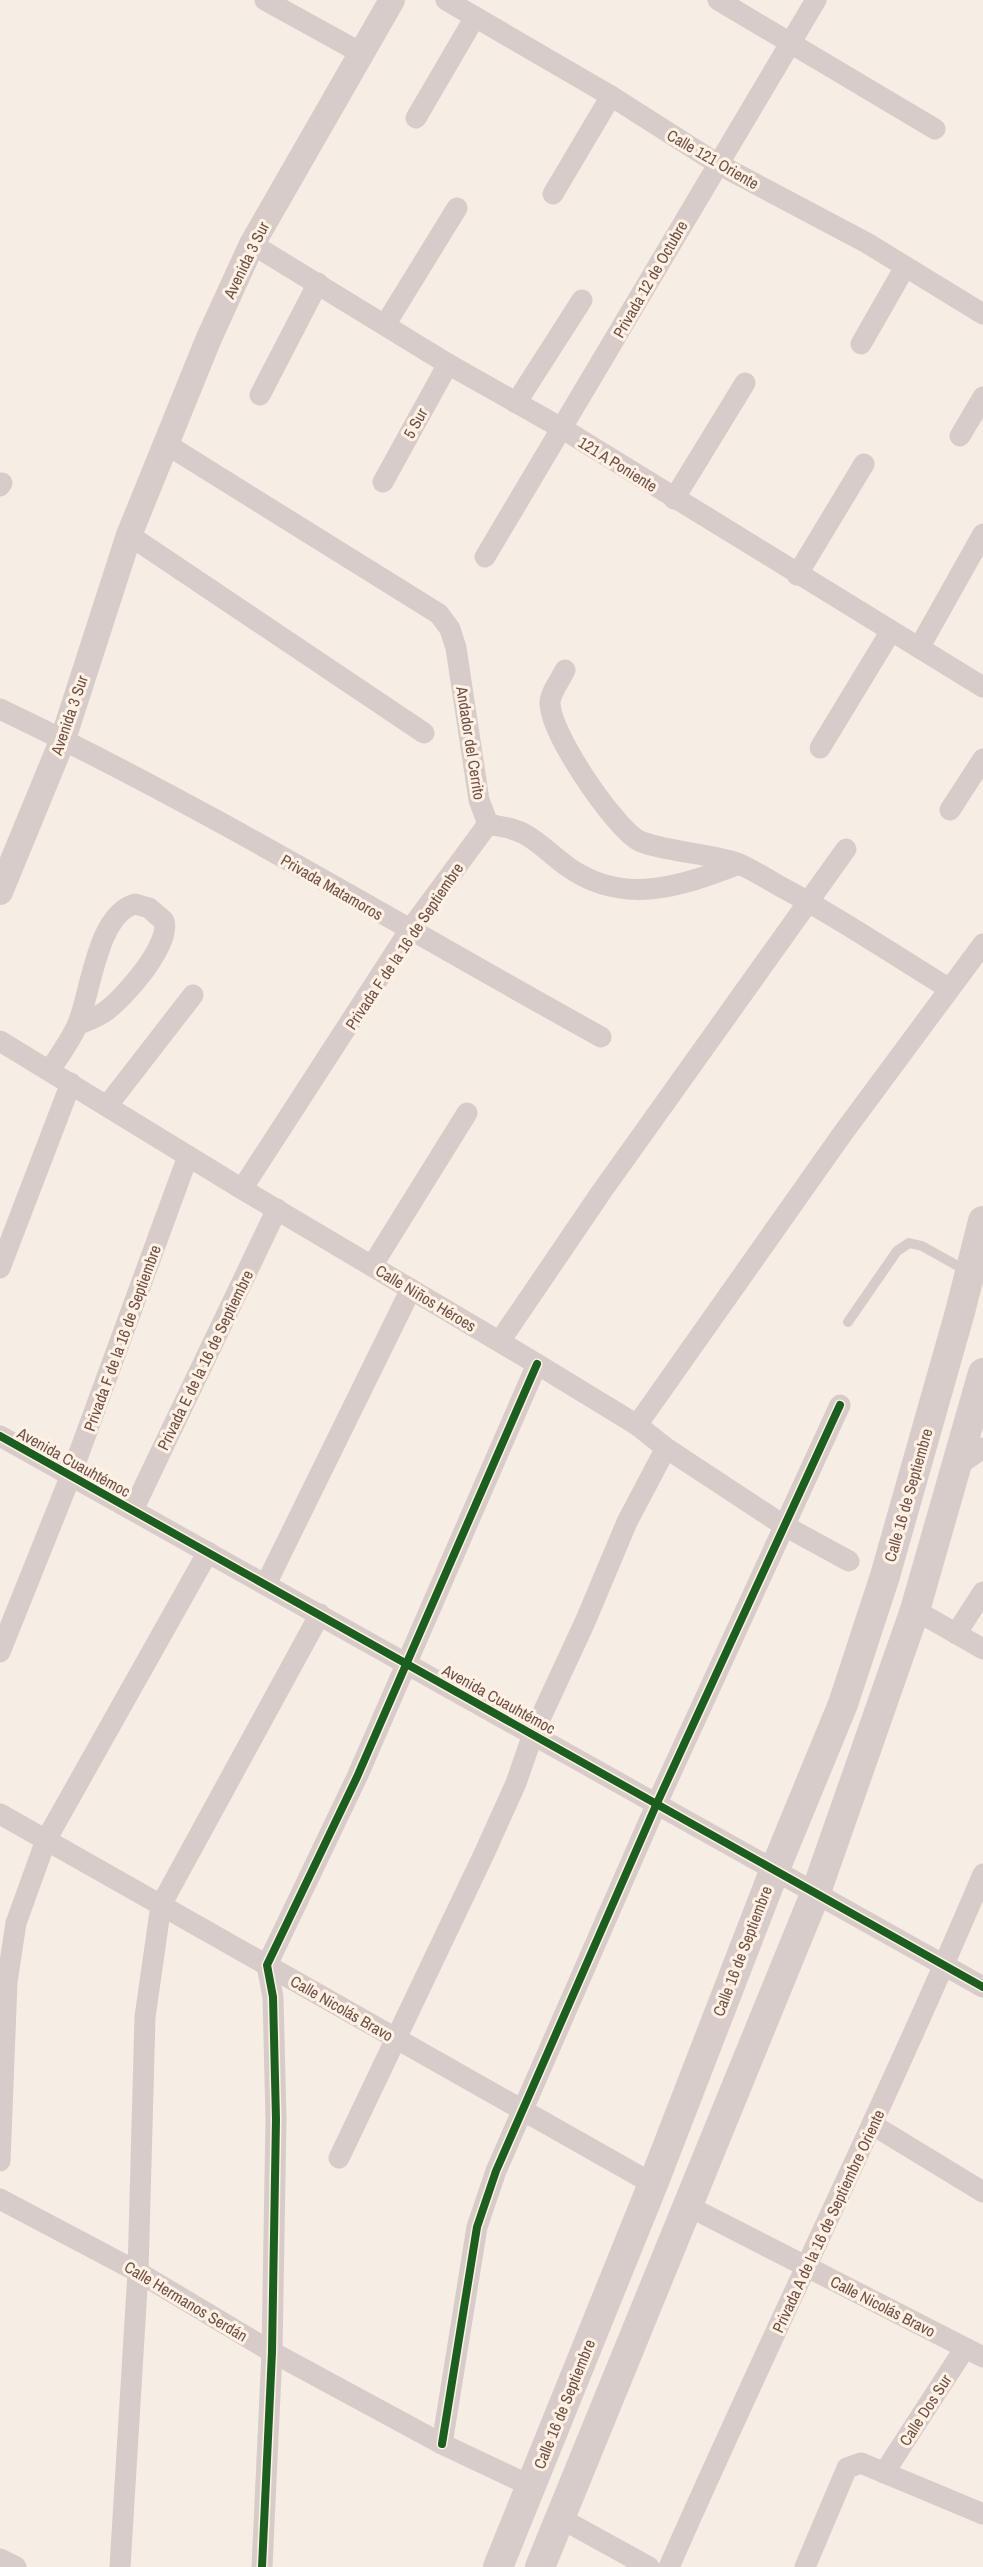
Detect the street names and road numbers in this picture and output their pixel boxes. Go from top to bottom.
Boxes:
street label: Calle 121 Oriente [663,124,763,194]
street label: Privada 12 de Octubre [607,216,693,342]
street label: Avenida 3 Sur [217,217,274,303]
street label: 5 Sur [398,403,433,442]
street label: 121 A Poniente [574,431,662,497]
street label: Avenida 3 Sur [45,672,93,759]
street label: Andador del Cerrito [451,684,491,801]
street label: Privada Matamoros [277,849,387,925]
street label: Privada F de la 16 de Septiembre [340,858,468,1034]
street label: Privada F de la 16 de Septiembre [78,1242,166,1434]
street label: Calle Niños Héroes [372,1259,480,1337]
street label: Privada E de la 16 de Septiembre [152,1266,258,1454]
street label: Avenida Cuauhtémoc [13,1421,135,1502]
street label: Calle 16 de Septiembre [878,1426,938,1564]
street label: Avenida Cuauhtémoc [438,1658,560,1739]
street label: Calle 16 de Septiembre [707,1883,777,2019]
street label: Calle Nicolás Bravo [287,1970,397,2046]
street label: Privada A de la 16 de Septiembre Oriente [767,2106,889,2336]
street label: Calle Hermanos Serdán [120,2256,252,2346]
street label: Calle Nicolás Bravo [827,2270,939,2342]
street label: Calle 16 de Septiembre [528,2336,600,2472]
street label: Calle Dos Sur [894,2370,957,2450]

